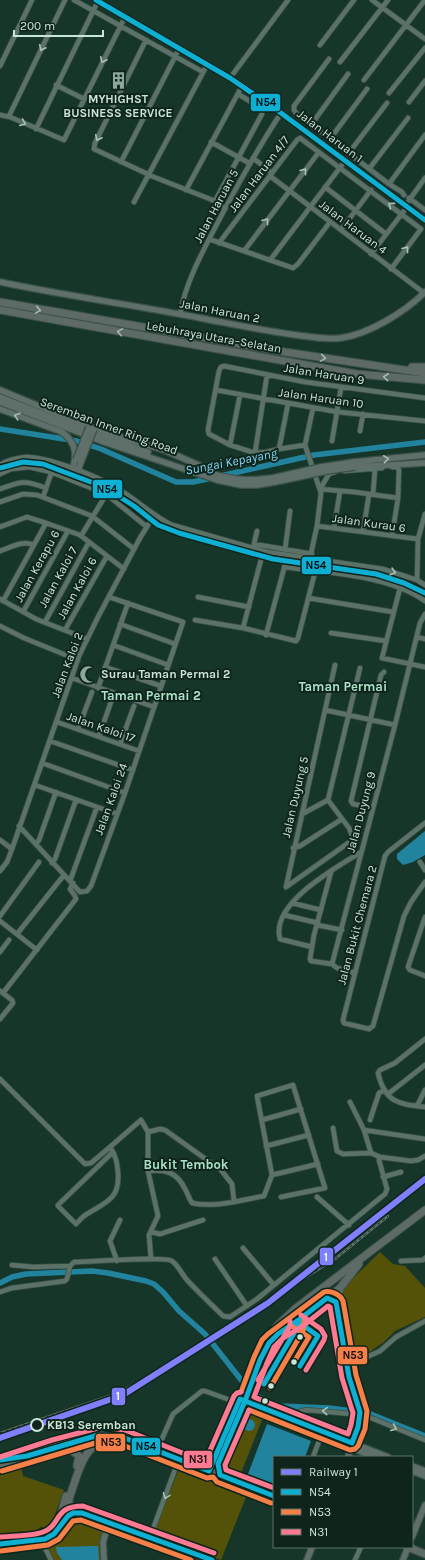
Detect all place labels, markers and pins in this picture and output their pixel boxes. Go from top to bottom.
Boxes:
building icon: MYHIGHST BUSINESS SERVICE [108,70,128,90]
place label: MYHIGHST BUSINESS SERVICE [63,92,173,120]
mosque icon: Surau Taman Permai 2 [78,664,98,684]
place label: Surau Taman Permai 2 [101,667,230,681]
unlabelled marker [295,1332,305,1342]
unlabelled marker [289,1357,299,1367]
unlabelled marker [266,1381,276,1391]
unlabelled marker [260,1396,270,1406]
marker: KB13 Seremban [30,1418,44,1432]
place label: KB13 Seremban [47,1418,136,1432]

